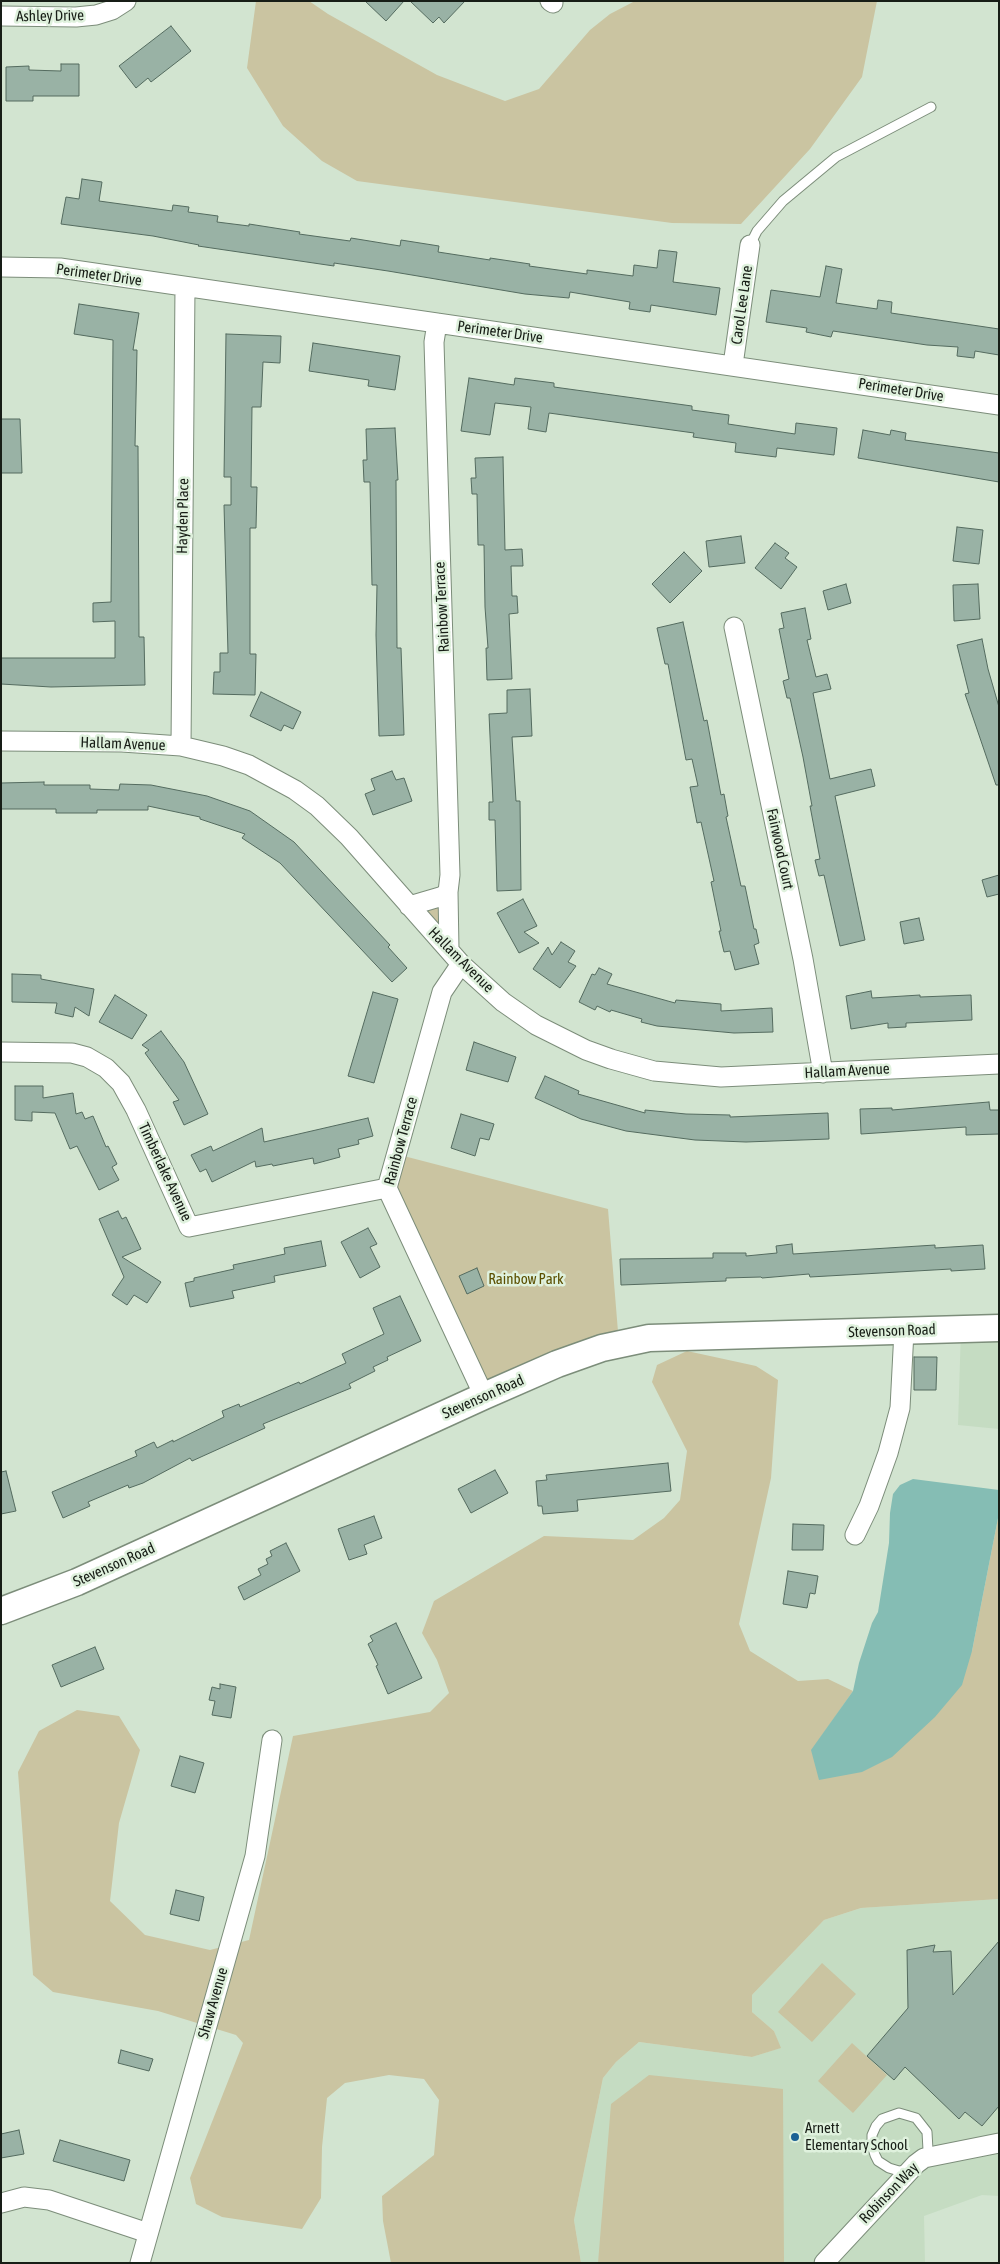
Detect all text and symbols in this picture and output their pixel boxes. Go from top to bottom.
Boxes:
street label: Ashley Drive [16,6,84,26]
street label: Perimeter Drive [55,260,143,290]
street label: Carol Lee Lane [728,264,756,346]
street label: Perimeter Drive [456,317,544,347]
street label: Perimeter Drive [857,374,945,406]
street label: Hayden Place [173,478,193,554]
street label: Rainbow Terrace [431,561,453,653]
street label: Hallam Avenue [80,734,166,754]
street label: Fairwood Court [763,807,797,891]
street label: Hallam Avenue [425,924,497,996]
street label: Hallam Avenue [804,1060,890,1082]
street label: Rainbow Terrace [381,1095,421,1187]
street label: Timberlake Avenue [134,1120,196,1224]
park label: Rainbow Park [488,1270,564,1288]
street label: Stevenson Road [848,1320,936,1342]
street label: Stevenson Road [439,1371,527,1423]
street label: Stevenson Road [70,1539,158,1591]
street label: Shaw Avenue [194,1965,232,2041]
place label: Arnett Elementary School [805,2119,908,2154]
marker: Arnett Elementary School [789,2131,801,2143]
street label: Robinson Way [856,2159,922,2227]

